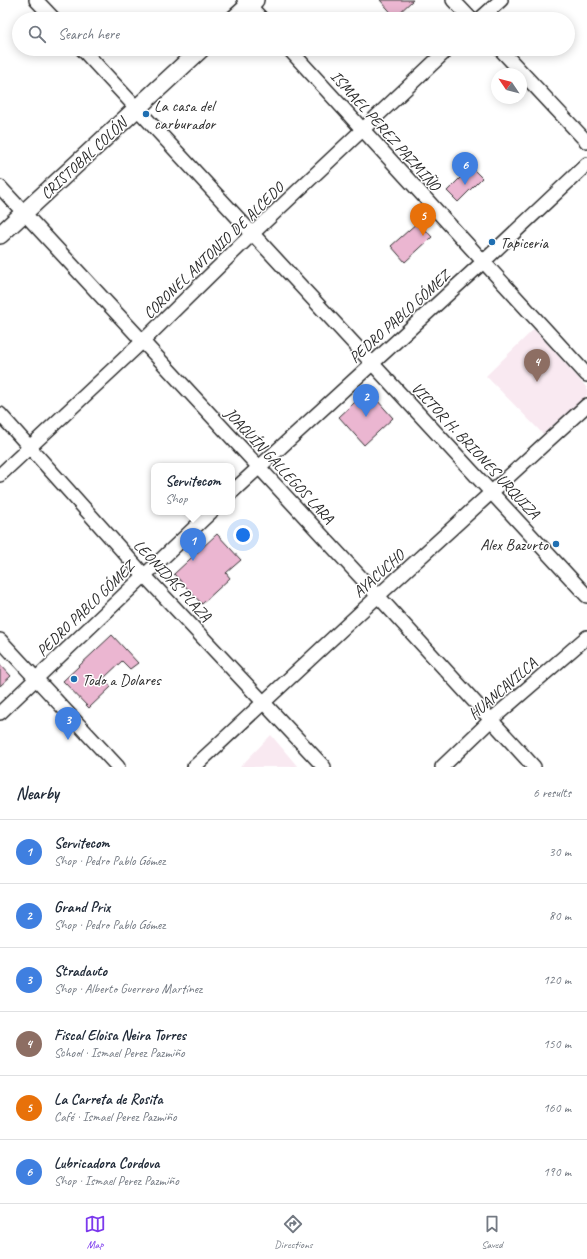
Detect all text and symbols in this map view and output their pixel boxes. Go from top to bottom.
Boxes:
search box [12,12,575,56]
icon: search [26,23,48,45]
text: Search here [58,25,119,44]
street label: ISMAEL PEREZ PAZMIÑO [326,66,446,196]
north arrow [491,68,527,104]
place label: La casa del carburador [154,96,217,134]
marker: La casa del carburador [141,109,151,119]
street label: CRISTOBAL COLÓN [36,112,133,204]
pin: 6 [452,152,478,185]
street label: CORONEL ANTONIO DE ALCEDO [139,177,290,323]
pin: 5 [410,203,436,236]
place label: Tapiceria [500,233,549,253]
marker: Tapiceria [487,237,497,247]
street label: PEDRO PABLO GÓMEZ [345,264,456,367]
pin: 4 [524,349,550,382]
street label: VICTOR H. BRIONES URQUIZA [407,378,544,524]
pin: 2 [353,384,379,417]
street label: JOAQUÍN GALLEGOS LARA [220,403,339,529]
popup [151,463,235,515]
text: Servitecom [165,472,221,491]
text: Shop [165,491,187,507]
your location [233,525,253,545]
pin: 1 [180,528,206,561]
place label: Alex Bazurto [480,535,549,555]
street label: LEONIDAS PLAZA [129,536,216,627]
marker: Alex Bazurto [551,539,561,549]
street label: AYACUCHO [349,544,410,602]
street label: PEDRO PABLO GÓMEZ [32,555,141,661]
street label: HUANCAVILCA [464,653,542,724]
place label: Todo a Dolares [82,670,162,690]
marker: Todo a Dolares [69,674,79,684]
pin: 3 [55,707,81,740]
text: Nearby [16,783,59,804]
text: 6 results [533,785,571,801]
text: Servitecom [54,834,110,853]
text: 1 [26,844,32,860]
text: 30 m [549,844,571,860]
text: Shop · Pedro Pablo Gómez [54,853,165,869]
text: Grand Prix [54,898,110,917]
text: 2 [26,908,32,924]
text: 80 m [549,908,571,924]
text: Shop · Pedro Pablo Gómez [54,917,165,933]
text: Stradauto [54,962,107,981]
text: 3 [26,972,32,988]
text: 120 m [543,972,571,988]
text: Shop · Alberto Guerrero Martínez [54,981,202,997]
text: Fiscal Eloisa Neira Torres [54,1026,186,1045]
text: 4 [26,1036,32,1052]
text: 150 m [543,1036,571,1052]
text: School · Ismael Perez Pazmiño [54,1045,185,1061]
text: La Carreta de Rosita [54,1090,163,1109]
text: 5 [26,1100,32,1116]
text: 160 m [543,1100,571,1116]
text: Café · Ismael Perez Pazmiño [54,1109,176,1125]
text: Lubricadora Cordova [54,1154,159,1173]
text: 6 [26,1164,32,1180]
text: 190 m [543,1164,571,1180]
text: Shop · Ismael Perez Pazmiño [54,1173,179,1189]
tab: Map [84,1213,106,1251]
tab: Directions [274,1213,313,1251]
tab: Saved [481,1213,503,1251]

